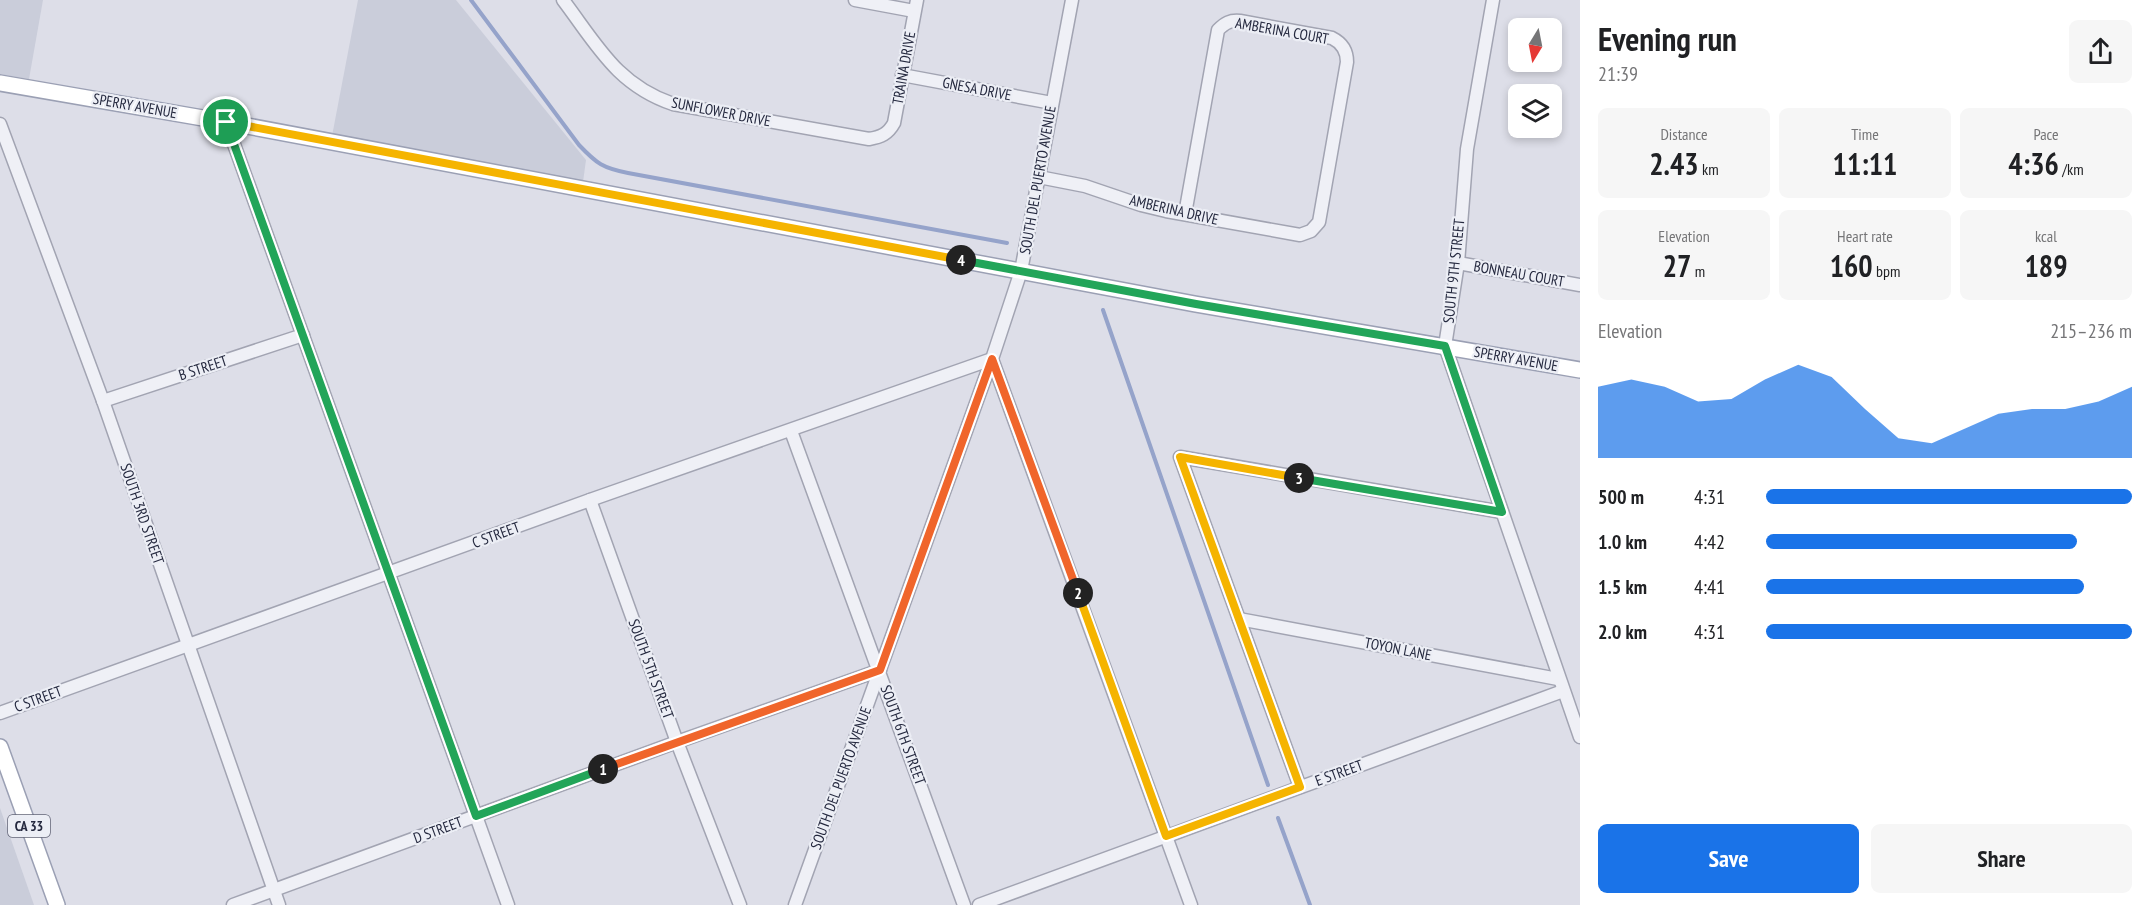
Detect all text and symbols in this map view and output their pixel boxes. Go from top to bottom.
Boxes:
street label: AMBERINA COURT [1234,13,1331,48]
text: Evening run [1598,17,1737,60]
north arrow [1508,18,1562,72]
map controls [1508,18,1562,138]
button: share [2069,20,2132,83]
street label: TRAINA DRIVE [888,30,919,106]
text: 21:39 [1598,61,1638,87]
street label: GNESA DRIVE [941,73,1013,105]
button: layers [1508,84,1562,138]
street label: SPERRY AVENUE [92,89,179,122]
street label: SUNFLOWER DRIVE [670,93,772,130]
pin [200,96,251,147]
street label: SOUTH DEL PUERTO AVENUE [1015,104,1060,256]
icon: arrive [209,105,242,138]
text: Distance [1660,124,1708,144]
text: Time [1851,124,1879,144]
text: Pace [2033,124,2059,144]
text: 2.43 [1649,144,1699,183]
text: 11:11 [1833,144,1897,183]
text: 4:36 [2008,144,2059,183]
text: km [1699,159,1719,179]
text: /km [2059,159,2084,179]
street label: AMBERINA DRIVE [1128,190,1220,229]
street label: SOUTH 9TH STREET [1439,217,1468,324]
text: Elevation [1658,226,1710,246]
text: Heart rate [1837,226,1893,246]
text: kcal [2035,226,2057,246]
pin: 4 [946,245,976,275]
text: 27 [1663,246,1691,285]
text: 160 [1830,246,1873,285]
text: 189 [2024,246,2068,285]
text: 4 [957,250,965,270]
street label: BONNEAU COURT [1472,256,1566,291]
text: m [1691,261,1705,281]
text: bpm [1873,261,1900,281]
text: Elevation [1598,318,1662,344]
text: 215–236 m [2050,318,2132,344]
street label: SPERRY AVENUE [1473,342,1560,375]
street label: B STREET [176,351,230,384]
street label: SOUTH 3RD STREET [116,461,169,567]
pin: 3 [1284,463,1314,493]
text: 3 [1295,468,1303,488]
text: 500 m [1598,484,1644,510]
text: 4:31 [1694,484,1725,510]
street label: C STREET [469,517,523,552]
text: 1.0 km [1598,529,1647,555]
text: 4:42 [1694,529,1725,555]
text: 1.5 km [1598,574,1647,600]
text: 4:41 [1694,574,1725,600]
pin: 2 [1063,578,1093,608]
text: 2 [1074,583,1082,603]
street label: SOUTH 5TH STREET [625,616,678,722]
text: 2.0 km [1598,619,1647,645]
text: 4:31 [1694,619,1725,645]
street label: TOYON LANE [1363,633,1433,664]
street label: C STREET [11,681,65,716]
street label: SOUTH 6TH STREET [877,682,930,788]
street label: SOUTH DEL PUERTO AVENUE [806,704,875,852]
pin: 1 [588,754,618,784]
street label: E STREET [1312,755,1366,790]
text: 1 [599,759,607,779]
street label: D STREET [411,812,465,847]
road number: CA 33 [8,815,50,837]
button: Save [1598,824,1859,893]
button: Share [1871,824,2132,893]

